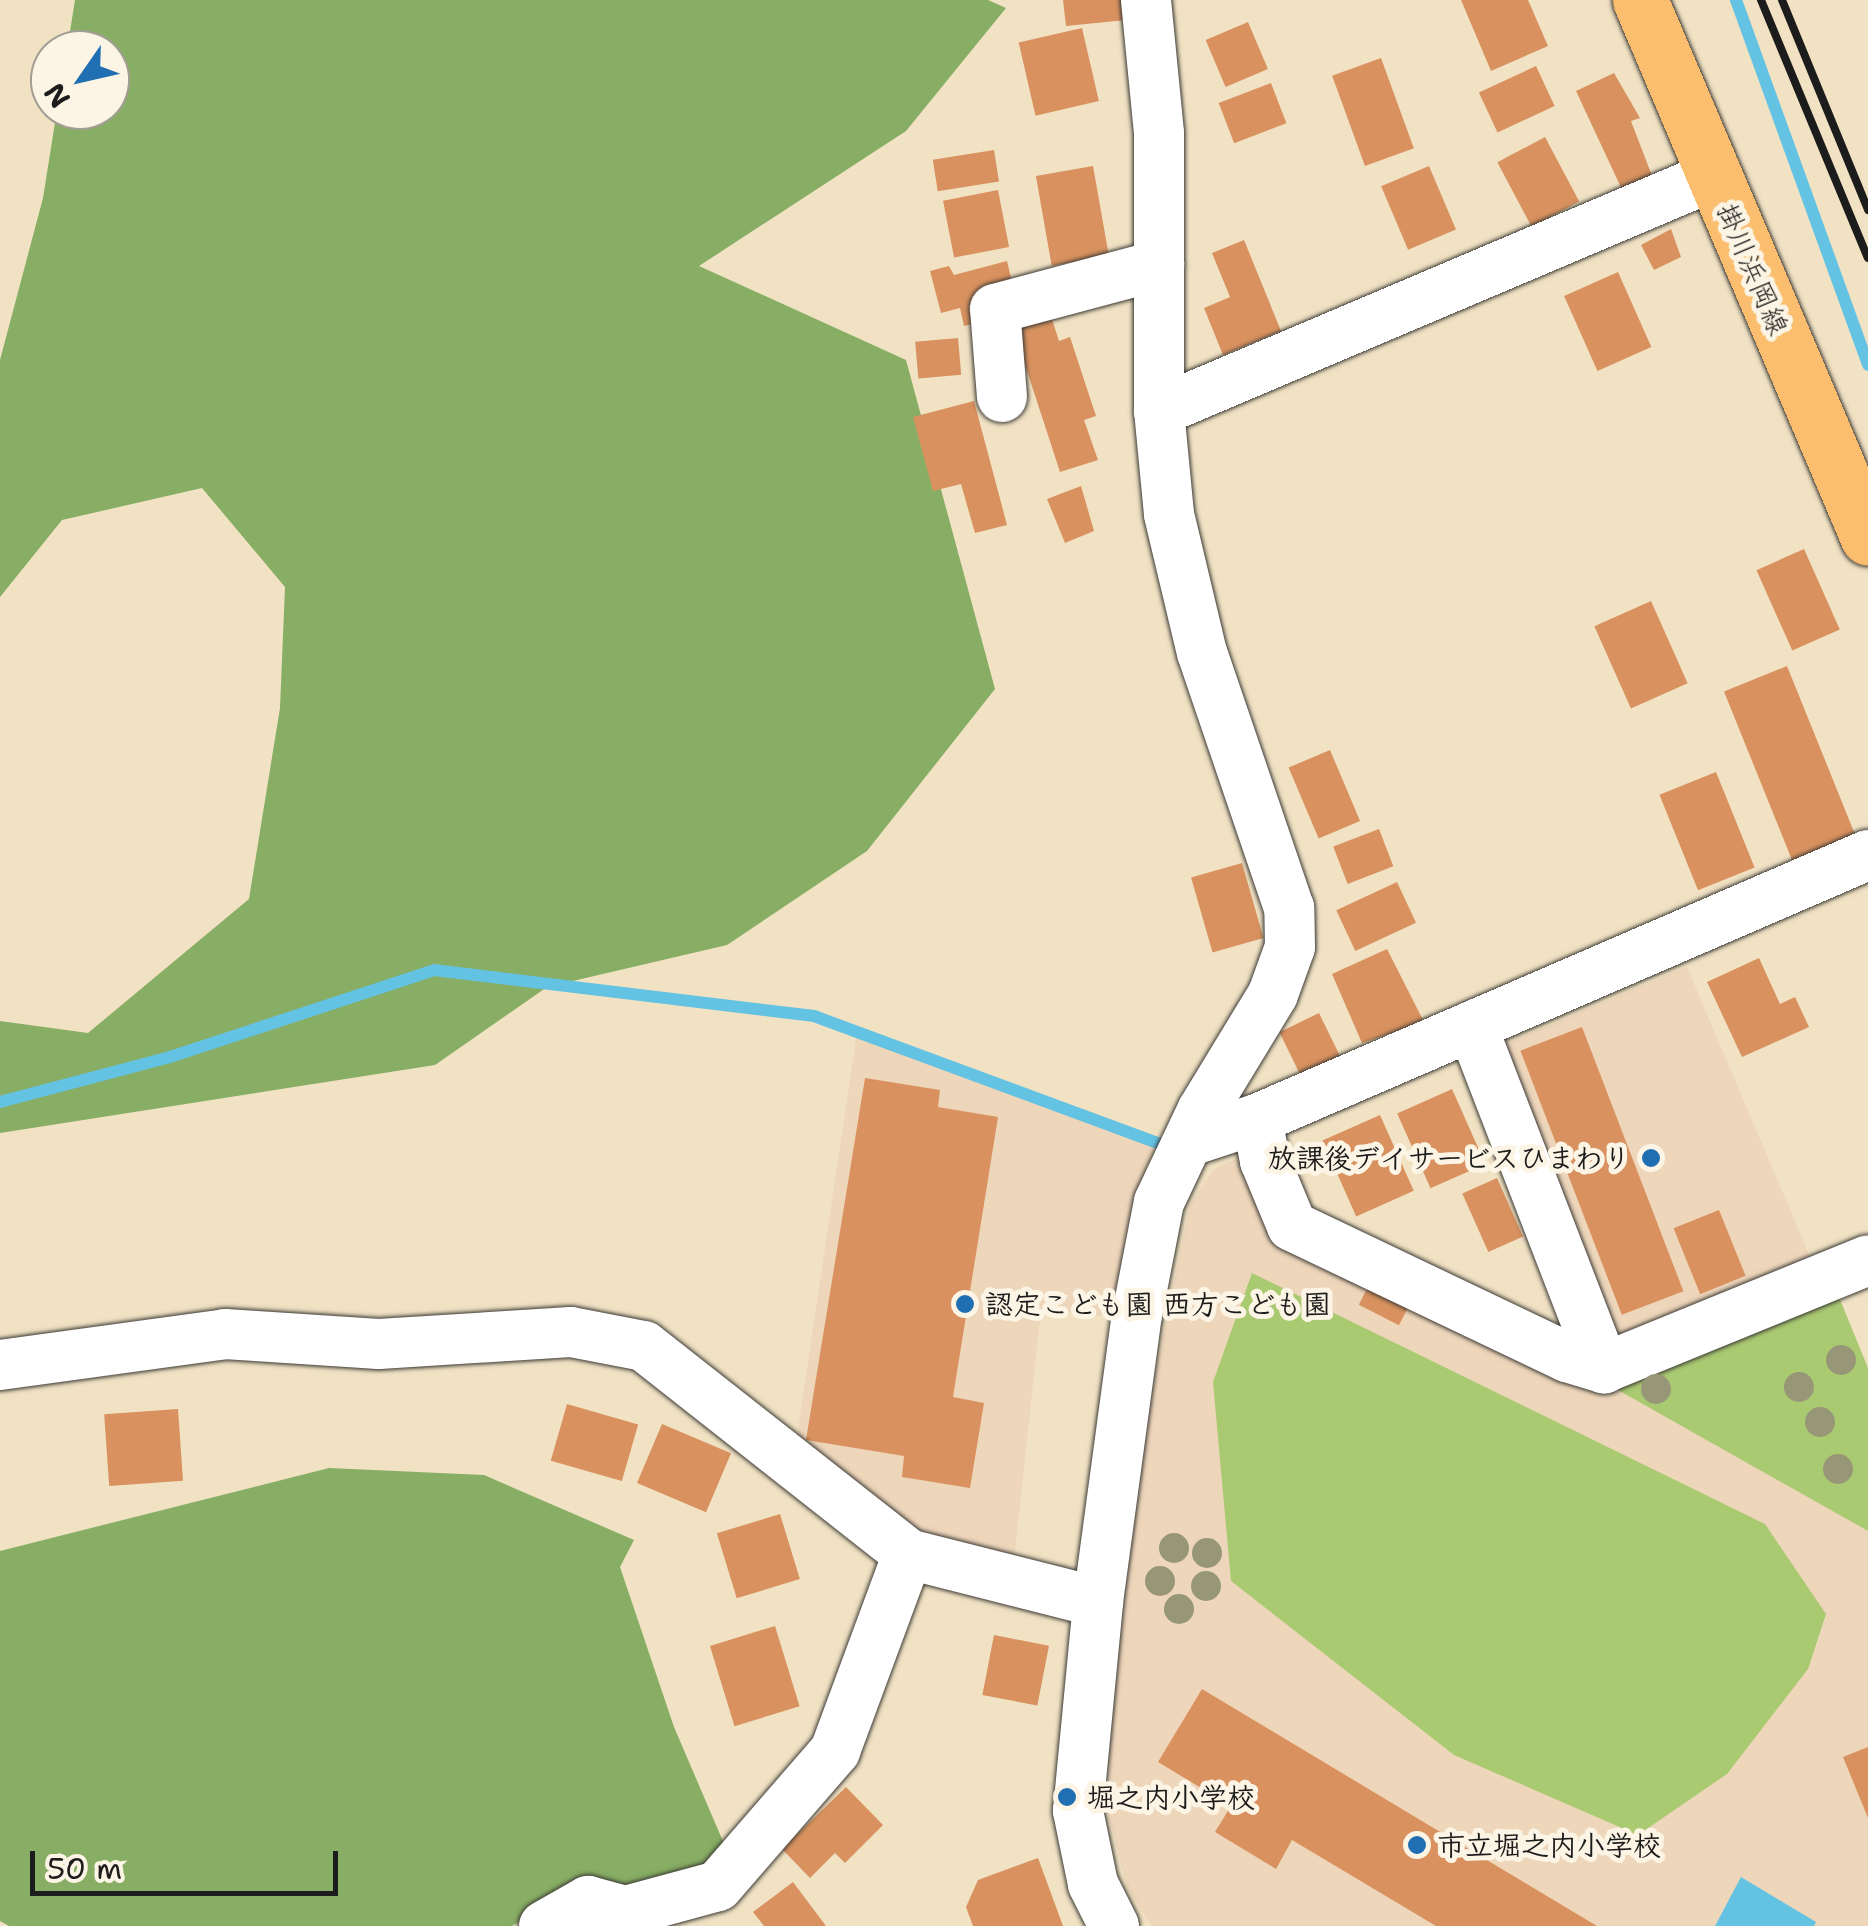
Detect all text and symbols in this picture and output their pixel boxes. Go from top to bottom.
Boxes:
north arrow [30,30,130,130]
text: N [35,76,79,115]
street label: 掛川浜岡線 [1710,198,1796,340]
place label: 放課後デイサービスひまわり [1267,1141,1631,1175]
marker: 放課後デイサービスひまわり [1640,1147,1662,1169]
place label: 認定こども園 西方こども園 [985,1287,1331,1321]
marker: 認定こども園 西方こども園 [954,1293,976,1315]
place label: 堀之内小学校 [1087,1780,1255,1814]
marker: 堀之内小学校 [1056,1786,1078,1808]
place label: 市立堀之内小学校 [1437,1828,1661,1862]
scale bar [35,1831,342,1893]
marker: 市立堀之内小学校 [1406,1834,1428,1856]
text: 50 m [47,1848,122,1889]

